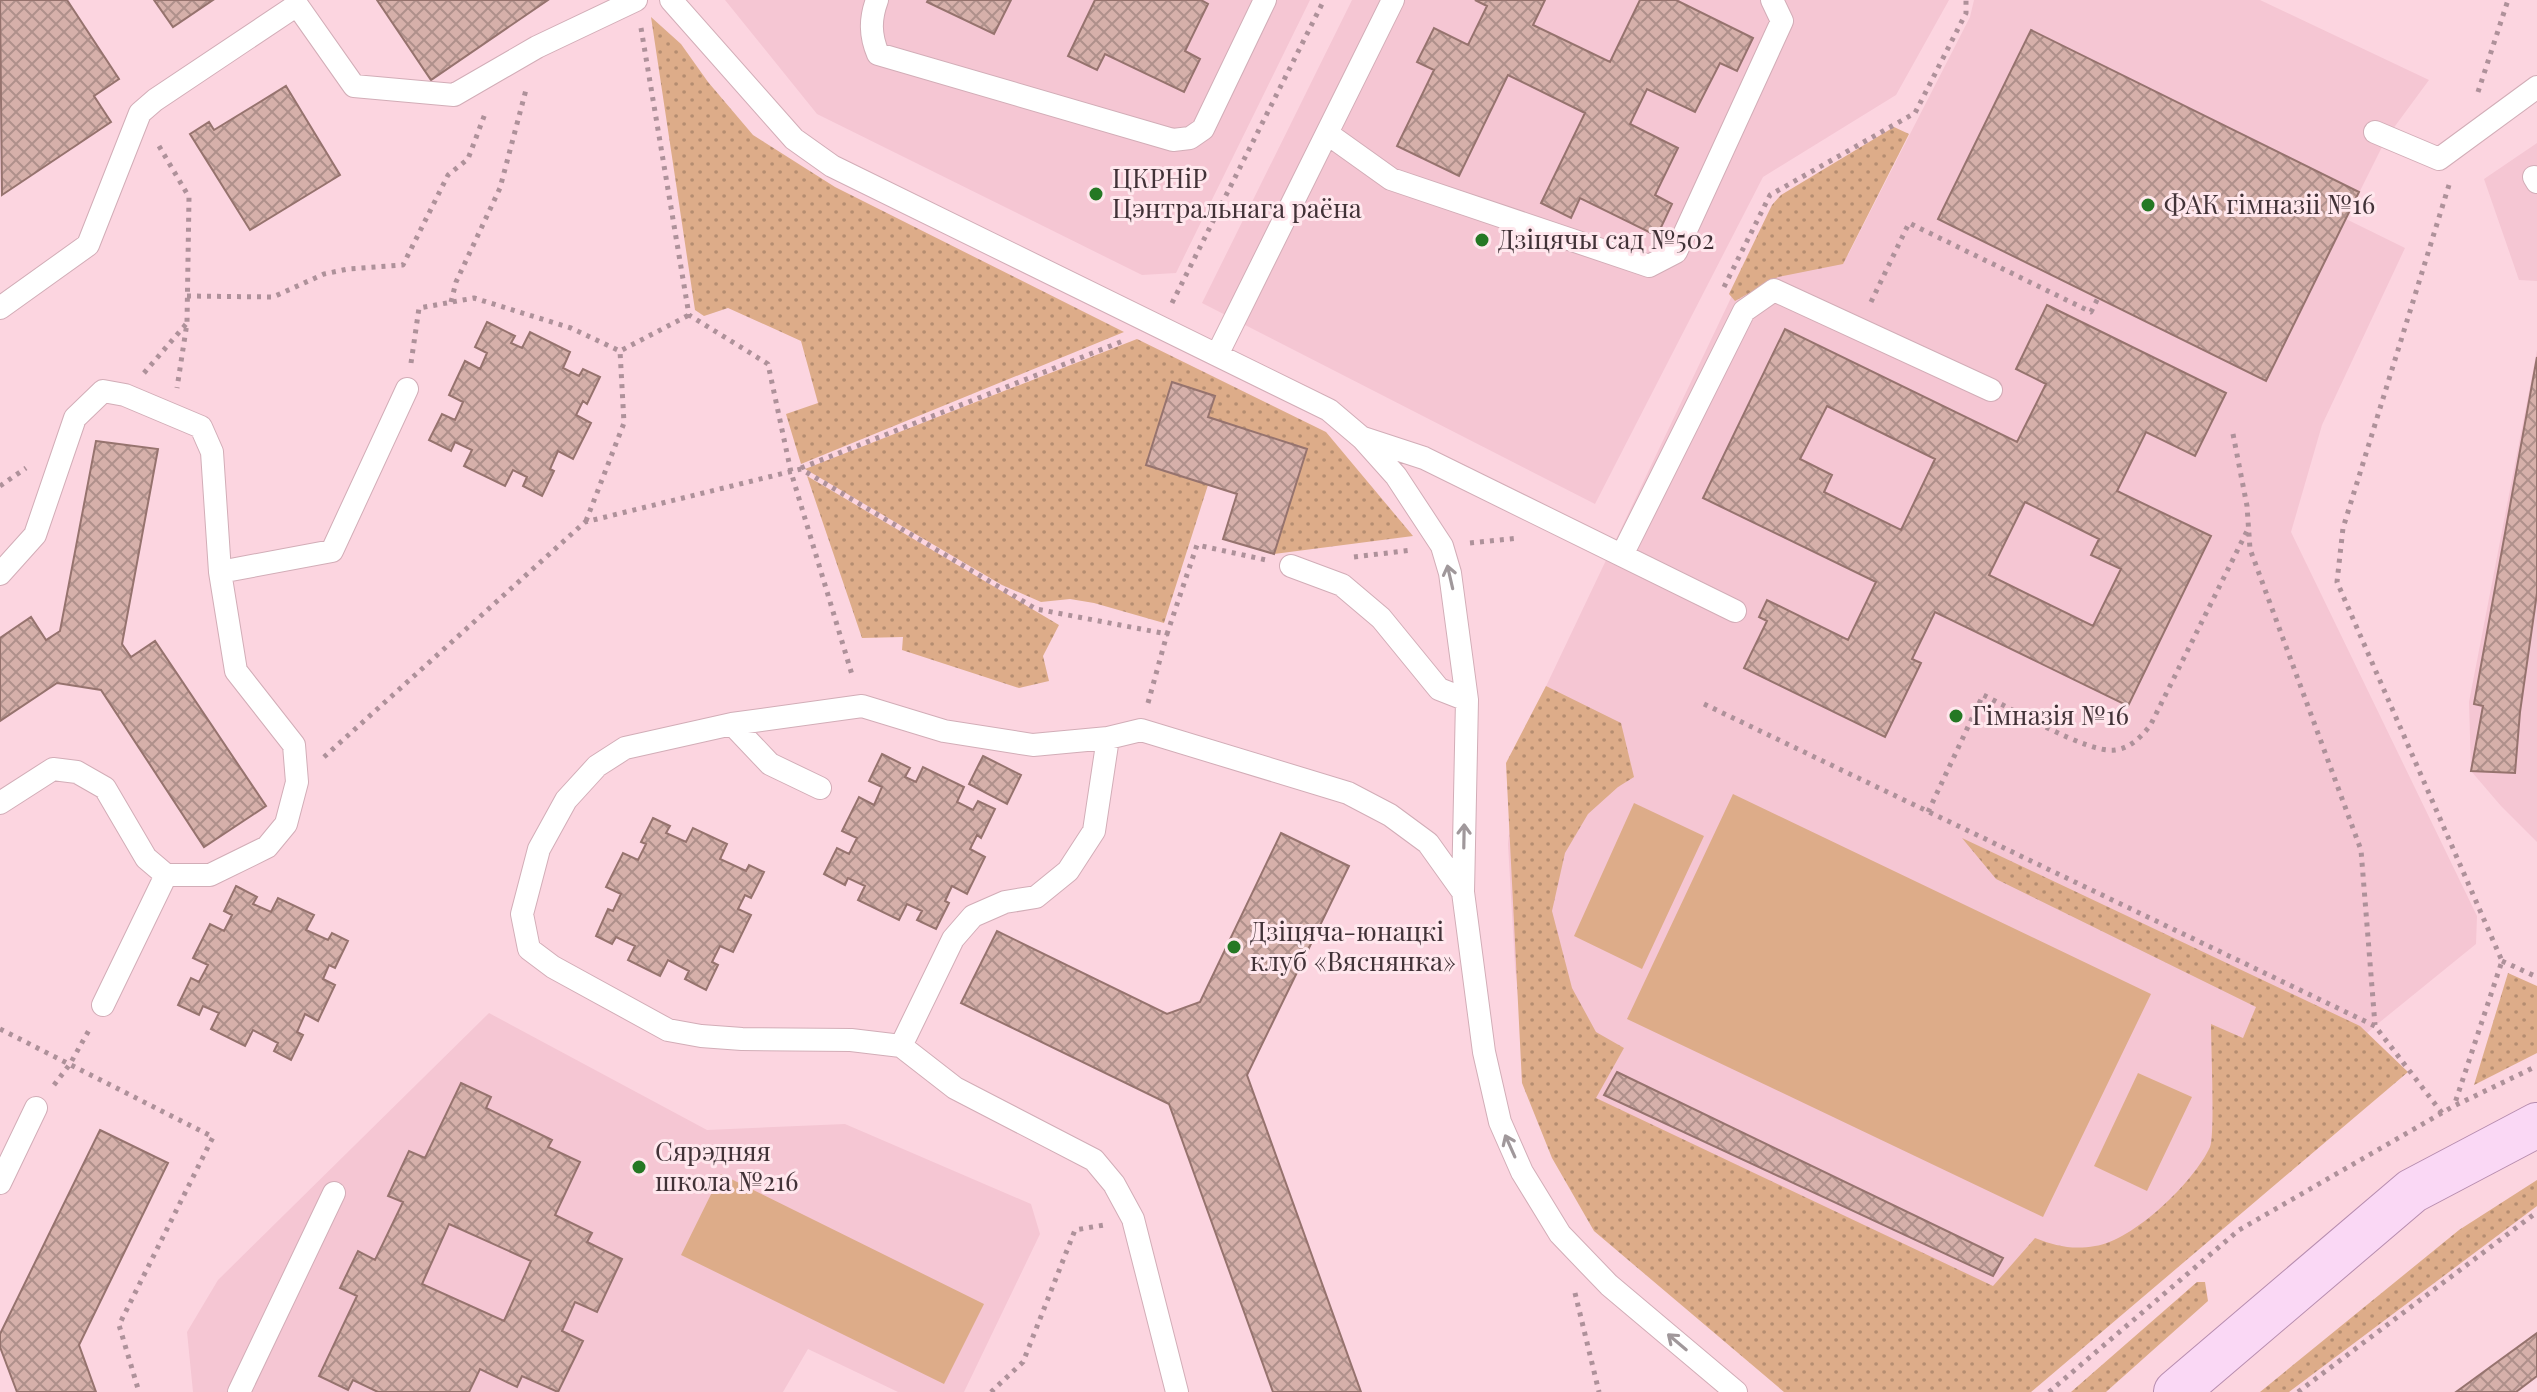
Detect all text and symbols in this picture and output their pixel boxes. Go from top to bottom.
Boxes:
place label: ЦКРНіР Цэнтральнага раёна [1112,160,1362,225]
marker: ЦКРНіР Цэнтральнага раёна [1087,185,1105,203]
place label: ФАК гімназіі №16 [2164,186,2375,221]
marker: ФАК гімназіі №16 [2139,196,2157,214]
place label: Дзіцячы сад №502 [1498,221,1715,256]
marker: Дзіцячы сад №502 [1473,231,1491,249]
one-way arrow [1442,565,1457,590]
place label: Гімназія №16 [1972,697,2129,732]
marker: Гімназія №16 [1947,707,1965,725]
one-way arrow [1457,823,1472,850]
place label: Дзіцяча-юнацкі клуб «Вяснянка» [1250,913,1456,978]
marker: Дзіцяча-юнацкі клуб «Вяснянка» [1225,938,1243,956]
place label: Сярэдняя школа №216 [655,1133,799,1198]
one-way arrow [1502,1134,1517,1159]
marker: Сярэдняя школа №216 [630,1158,648,1176]
one-way arrow [1667,1333,1687,1351]

